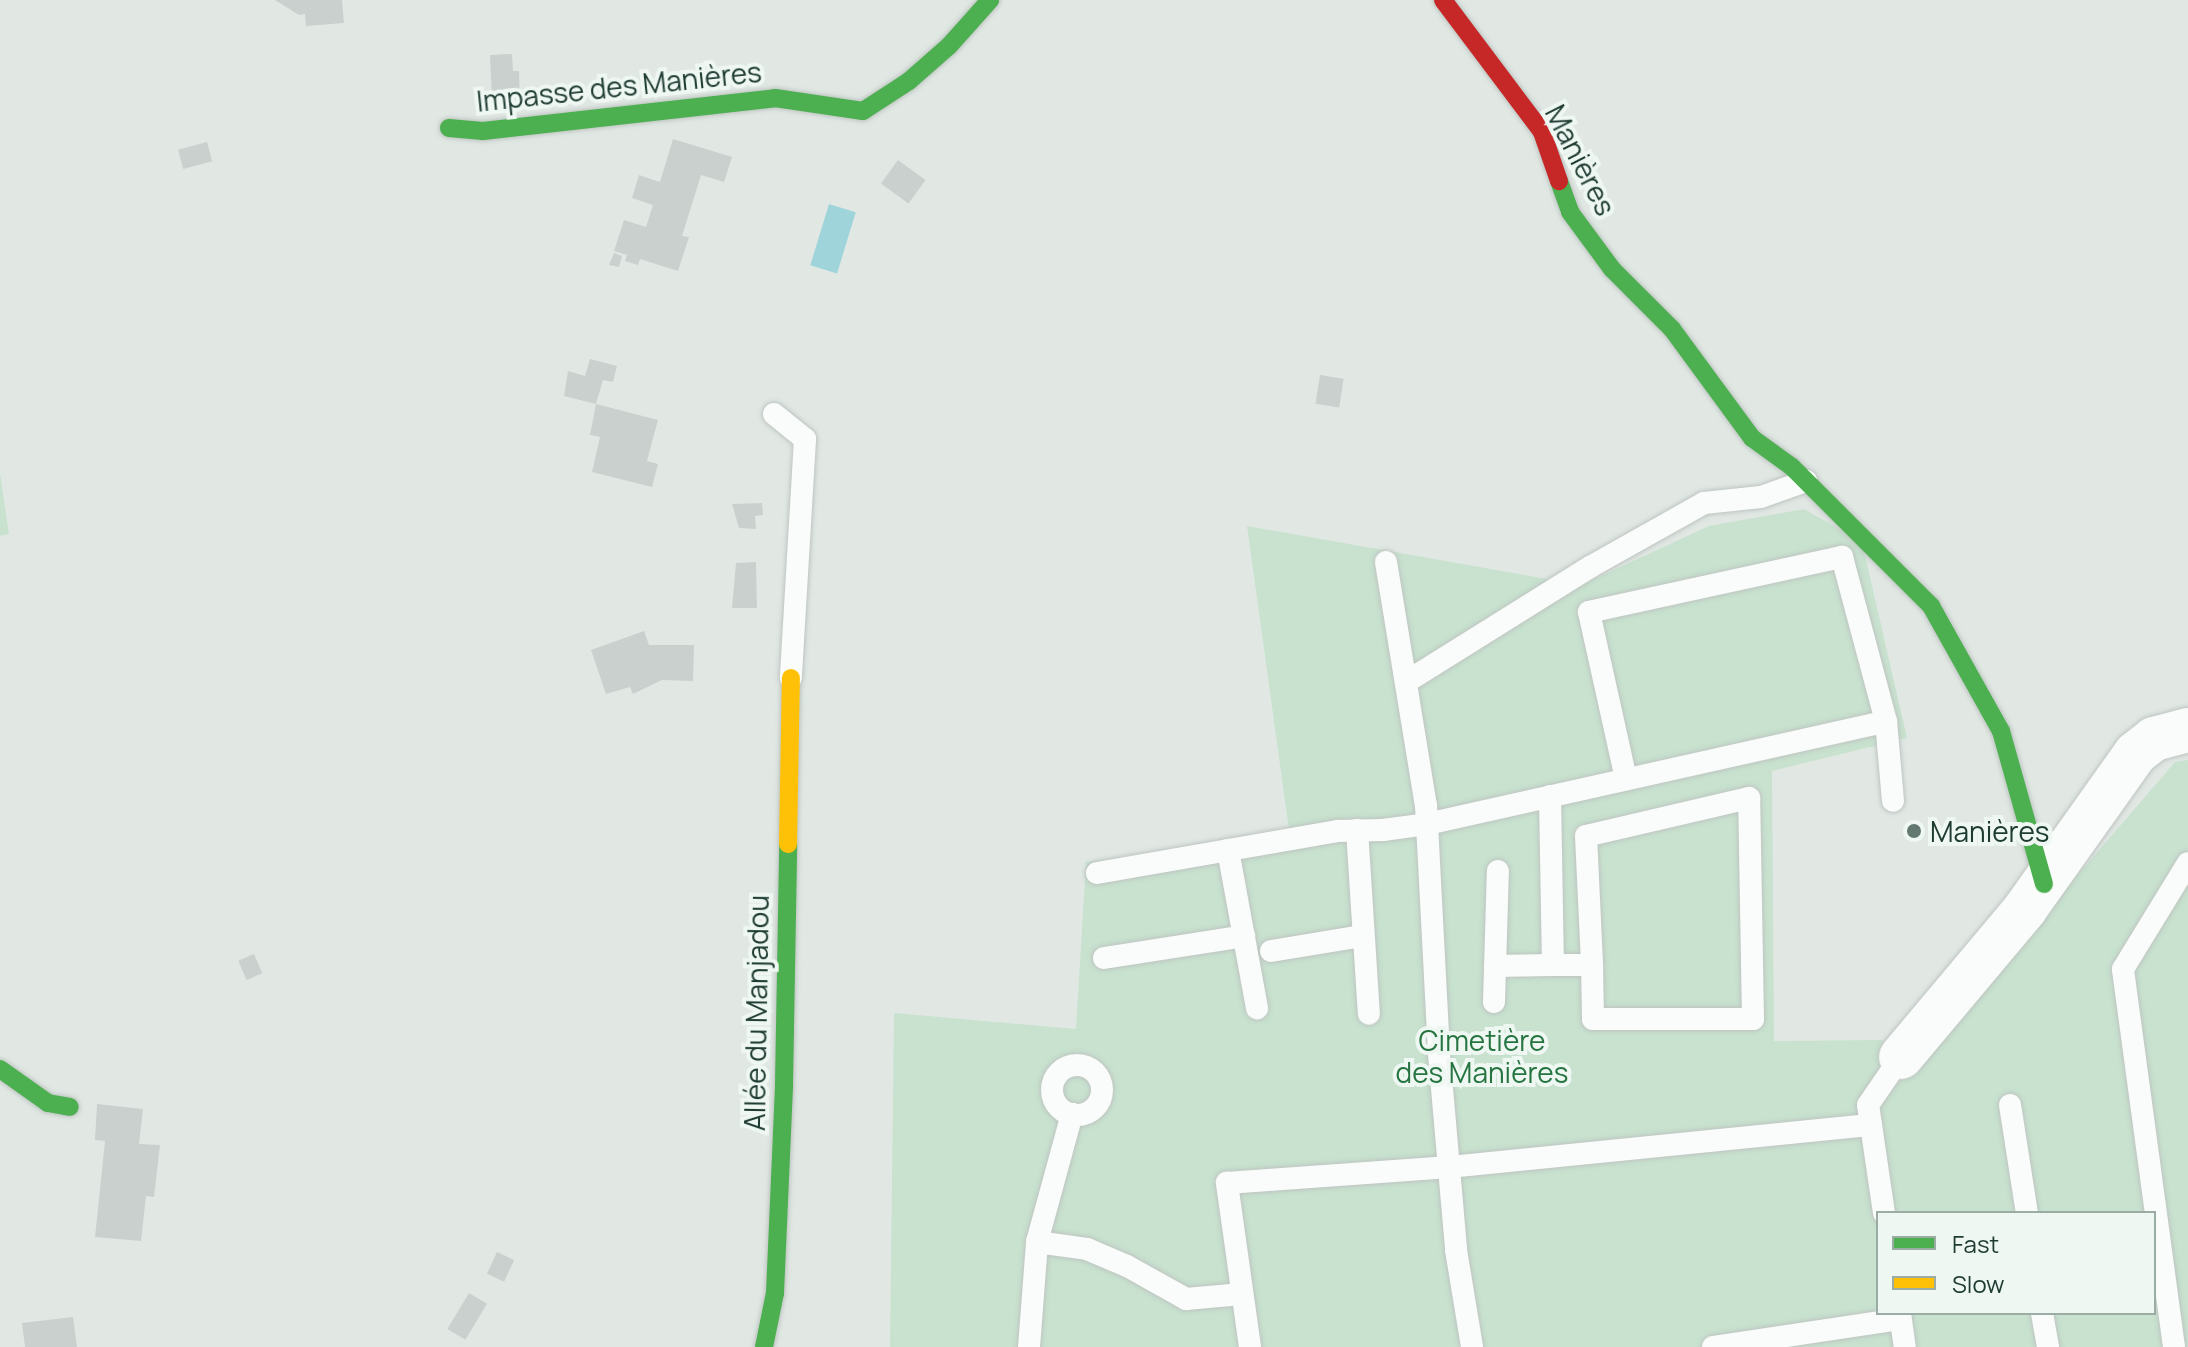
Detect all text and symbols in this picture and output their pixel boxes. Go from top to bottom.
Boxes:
street label: Impasse des Manières [475,54,763,118]
street label: Manières [1539,99,1623,221]
place label: Manières [1930,814,2050,848]
marker: Manières [1905,822,1923,840]
street label: Allée du Manjadou [737,895,775,1131]
park label: Cimetière des Manières [1396,1023,1568,1089]
legend [1876,1211,2156,1315]
text: Fast [1952,1227,1999,1260]
text: Slow [1952,1267,2005,1300]

